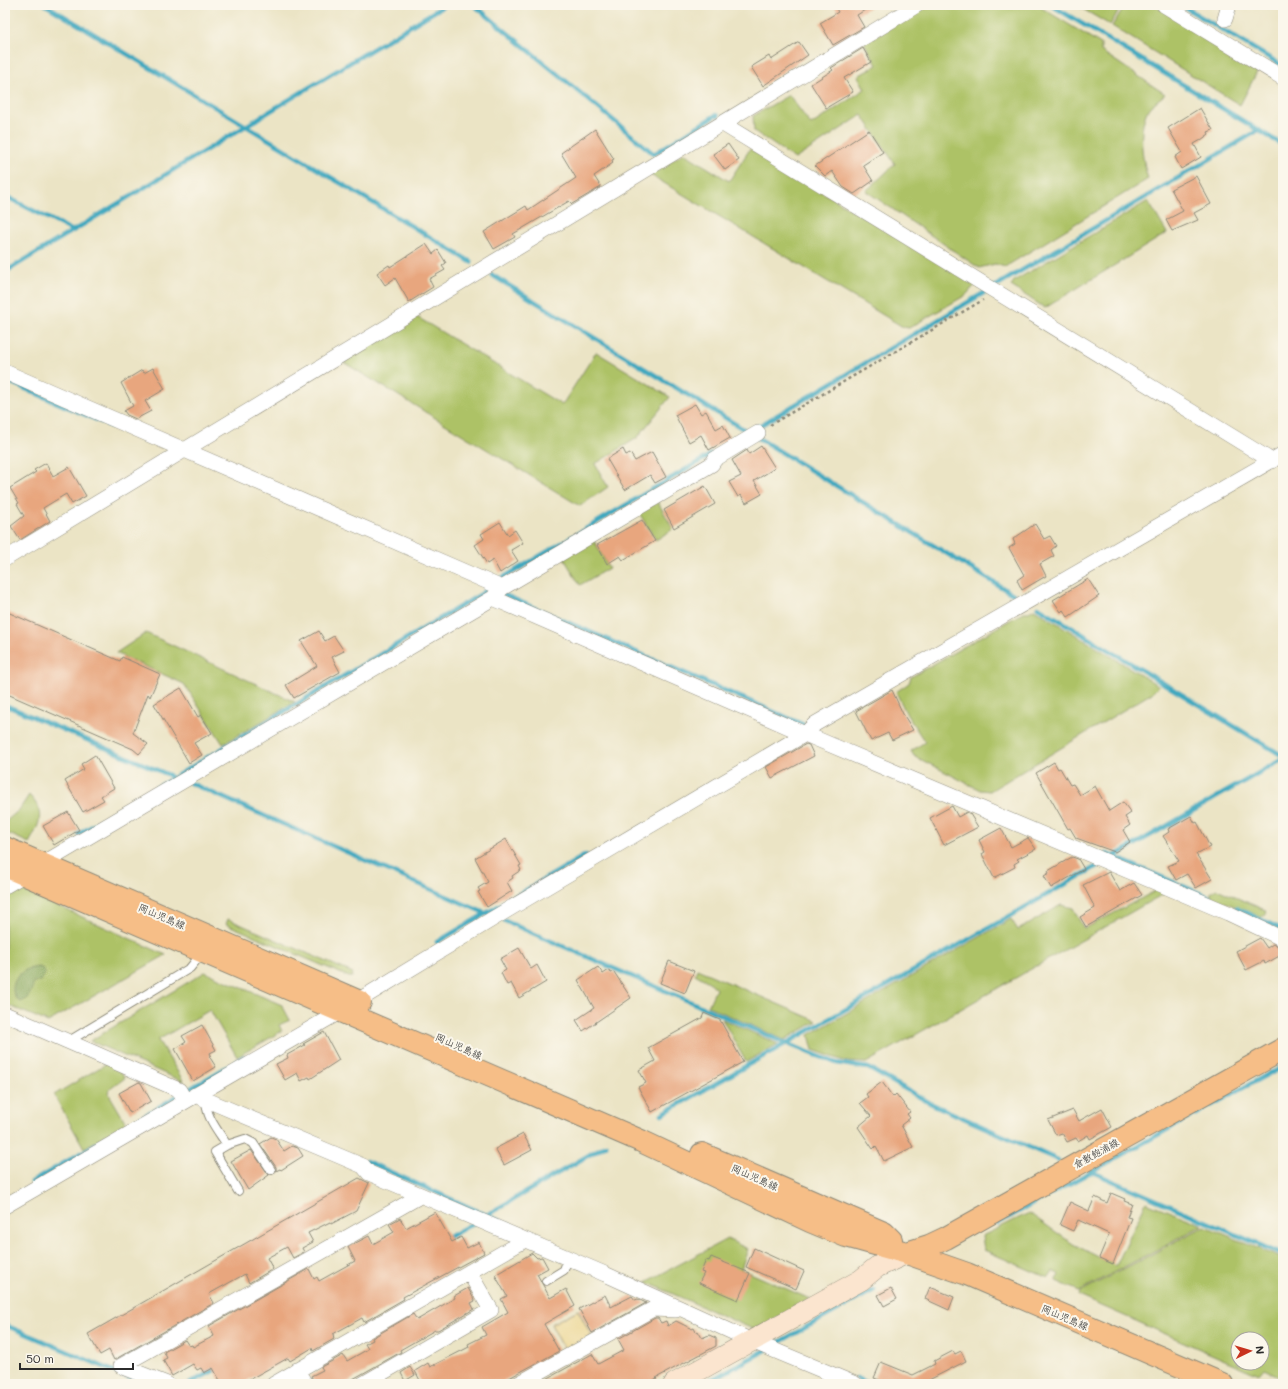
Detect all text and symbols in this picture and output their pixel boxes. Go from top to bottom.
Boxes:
street label: 岡山児島線 [136,900,188,932]
street label: 岡山児島線 [433,1029,485,1063]
street label: 倉敷飽浦線 [1071,1135,1121,1171]
street label: 岡山児島線 [729,1160,781,1194]
street label: 岡山児島線 [1039,1301,1091,1333]
north arrow [1230,1331,1270,1371]
scale bar [20,1345,133,1371]
text: N [1253,1345,1268,1355]
text: 50 m [26,1350,54,1366]

